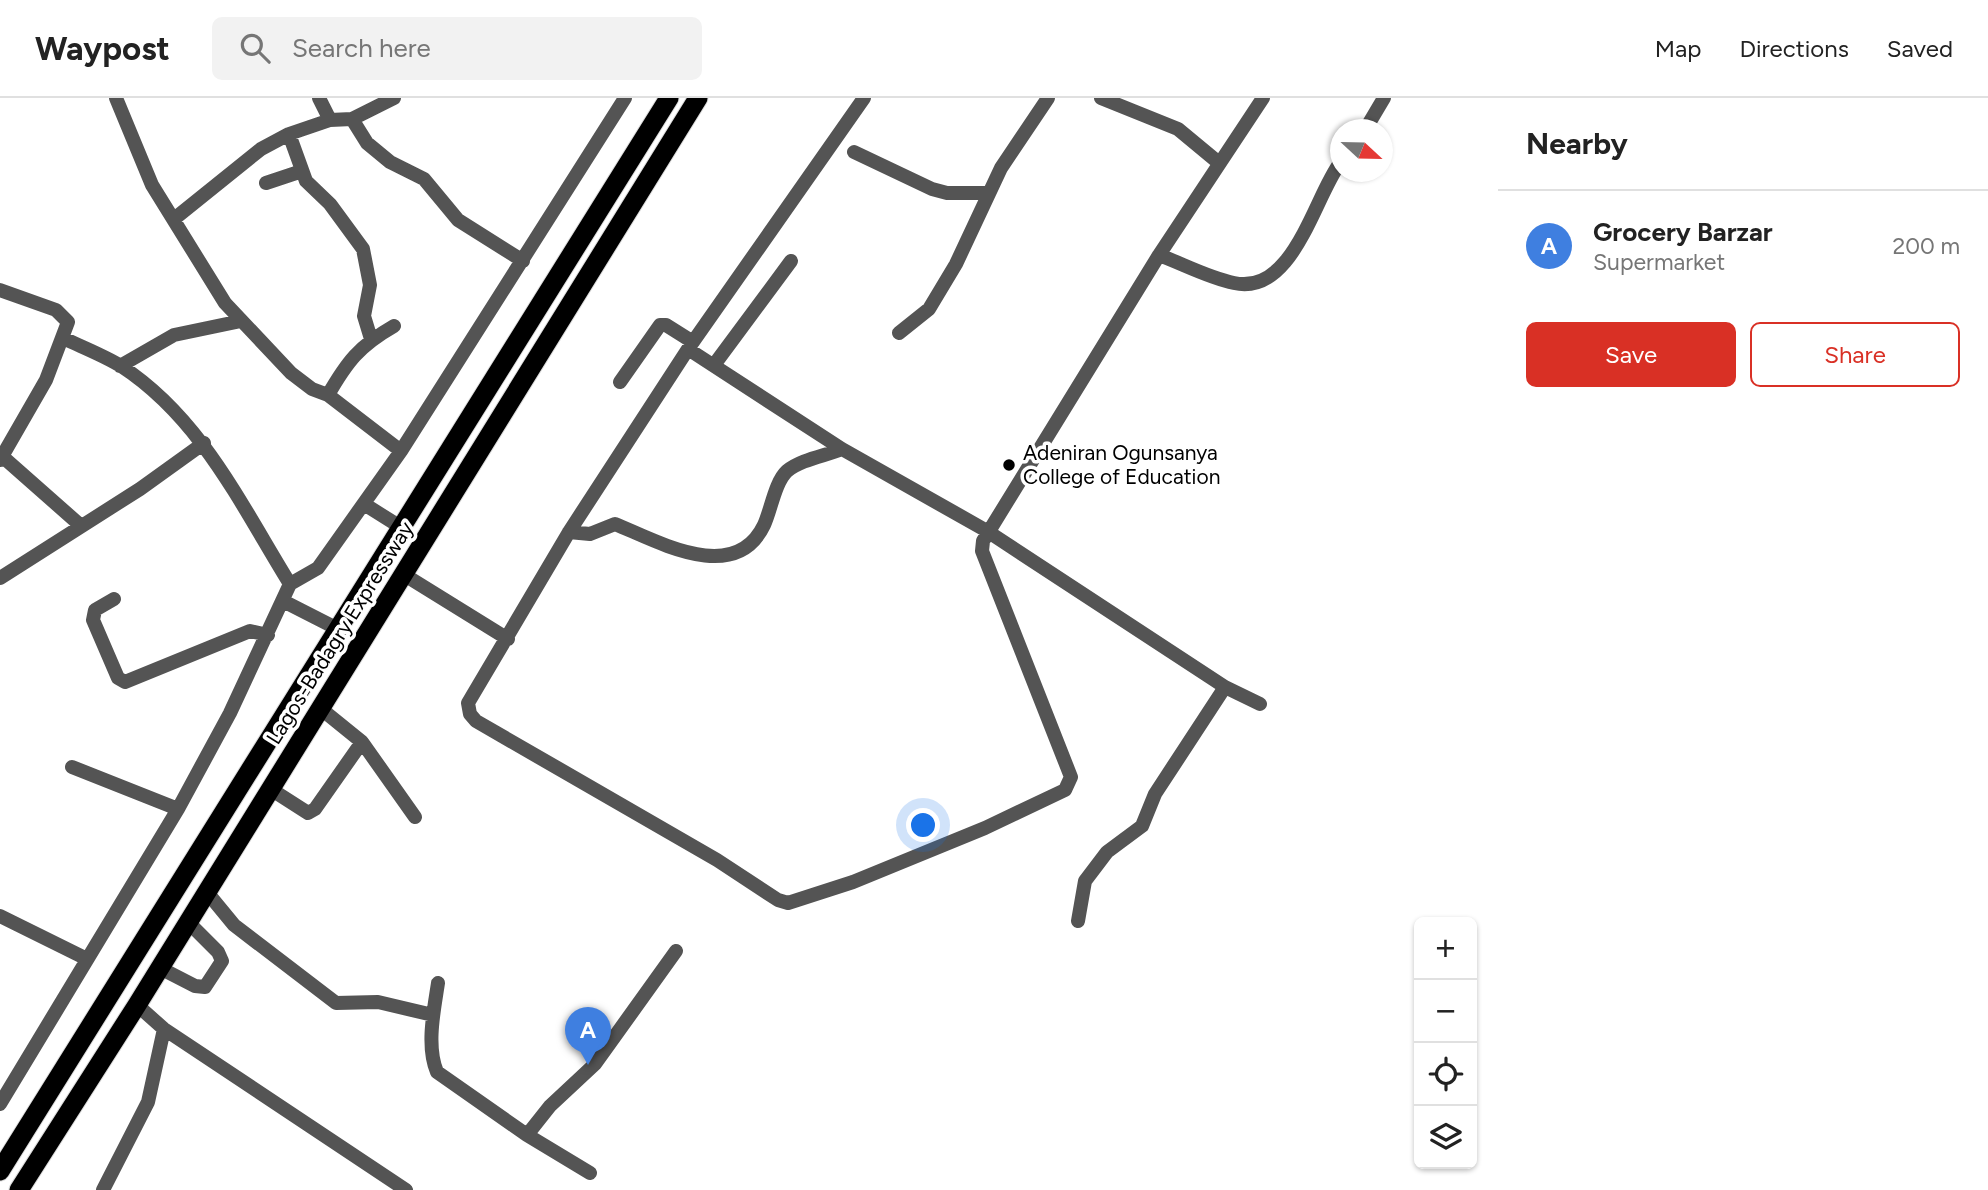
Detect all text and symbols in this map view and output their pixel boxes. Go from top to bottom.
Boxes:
search box [212,17,702,80]
text: Waypost [35,29,170,68]
icon: search [236,29,274,67]
text: Search here [292,32,431,64]
text: Map [1655,34,1701,63]
text: Directions [1739,34,1849,63]
text: Saved [1887,34,1953,63]
north arrow [1330,119,1393,182]
text: Nearby [1526,125,1628,162]
text: Grocery Barzar [1593,216,1773,248]
text: A [1541,232,1557,260]
text: 200 m [1892,232,1960,260]
text: Supermarket [1593,248,1725,276]
button: Save [1526,322,1736,387]
button: Share [1750,322,1960,387]
place label: Adeniran Ogunsanya College of Education [1023,440,1220,489]
marker: Adeniran Ogunsanya College of Education [1001,457,1017,473]
street label: Lagos-Badagry Expressway [261,517,418,749]
your location [906,808,940,842]
map controls [1414,917,1477,1169]
button: + [1414,917,1477,980]
button: − [1414,980,1477,1043]
pin: A [565,1007,611,1065]
button: locate [1414,1043,1477,1106]
button: layers [1414,1106,1477,1169]

